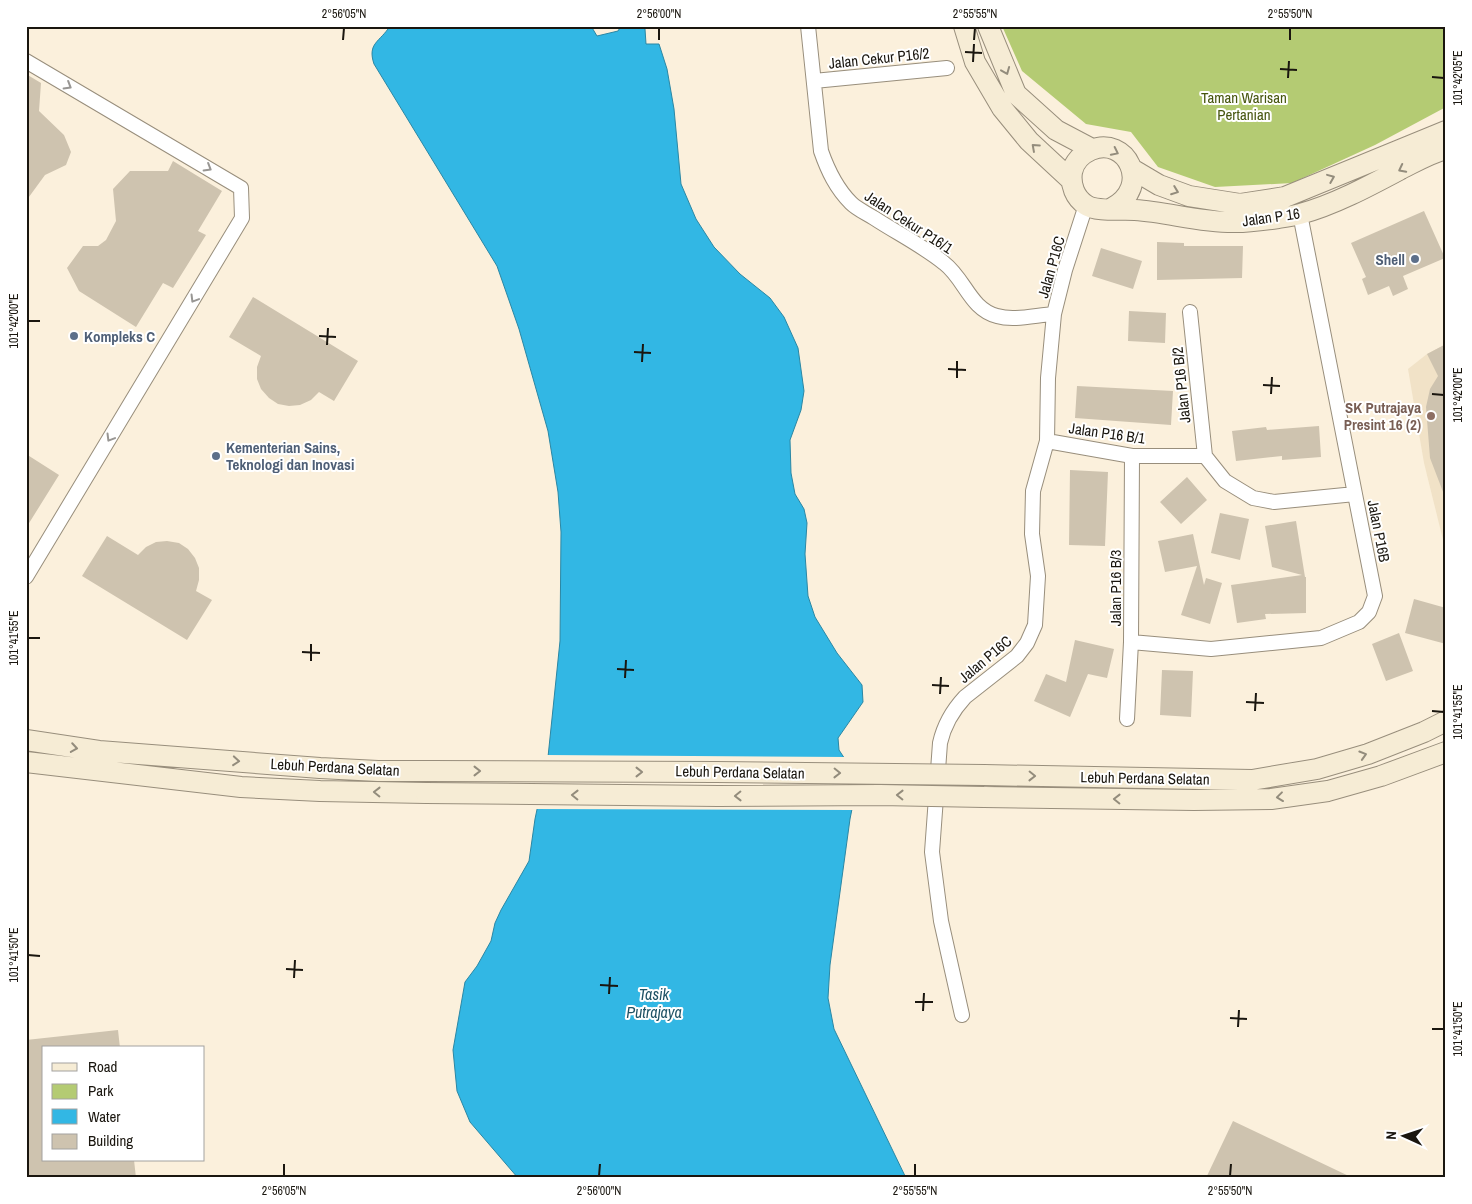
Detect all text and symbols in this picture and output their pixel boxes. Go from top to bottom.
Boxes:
text: 2°56'05"N [322,6,366,22]
text: 2°56'00"N [637,6,681,22]
text: 2°55'55"N [953,6,997,22]
text: 2°55'50"N [1268,6,1312,22]
street label: Jalan Cekur P16/2 [828,42,931,74]
text: 101°42'05"E [1450,50,1466,106]
one-way arrow [1000,66,1011,75]
one-way arrow [63,79,72,89]
park label: Taman Warisan Pertanian [1201,87,1287,125]
one-way arrow [1032,144,1041,153]
one-way arrow [1110,146,1119,156]
one-way arrow [202,162,211,172]
one-way arrow [1398,163,1407,173]
one-way arrow [1326,174,1335,184]
one-way arrow [1170,185,1179,195]
street label: Jalan Cekur P16/1 [861,186,957,258]
street label: Jalan P 16 [1241,203,1301,231]
street label: Jalan P16C [1032,233,1070,300]
place label: Shell [1376,249,1405,270]
marker: Shell [1409,253,1421,265]
text: 101°42'00"E [6,293,22,349]
one-way arrow [190,293,200,302]
place label: Kompleks C [84,326,155,347]
marker: Kompleks C [68,330,80,342]
street label: Jalan P16 B/2 [1167,346,1195,424]
text: 101°42'00"E [1450,367,1466,423]
place label: SK Putrajaya Presint 16 (2) [1344,397,1421,435]
marker: SK Putrajaya Presint 16 (2) [1425,410,1437,422]
street label: Jalan P16 B/1 [1068,417,1147,449]
one-way arrow [106,432,116,441]
place label: Kementerian Sains, Teknologi dan Inovasi [226,437,354,475]
marker: Kementerian Sains, Teknologi dan Inovasi [210,450,222,462]
street label: Jalan P16B [1363,498,1395,564]
street label: Jalan P16 B/3 [1105,550,1126,626]
text: 101°41'55"E [6,610,22,666]
street label: Jalan P16C [954,630,1016,687]
text: 101°41'55"E [1450,684,1466,740]
one-way arrow [70,742,79,752]
one-way arrow [1359,751,1367,761]
street label: Lebuh Perdana Selatan [270,753,400,781]
one-way arrow [233,755,241,766]
street label: Lebuh Perdana Selatan [675,760,805,784]
one-way arrow [474,766,481,776]
street label: Lebuh Perdana Selatan [1080,766,1210,790]
one-way arrow [636,767,644,777]
one-way arrow [833,768,841,778]
one-way arrow [1029,771,1037,781]
one-way arrow [373,787,380,797]
one-way arrow [571,790,578,800]
one-way arrow [896,790,904,800]
one-way arrow [733,791,741,801]
one-way arrow [1276,792,1284,802]
one-way arrow [1113,794,1121,804]
text: 101°41'50"E [6,927,22,983]
water label: Tasik Putrajaya [626,983,682,1023]
text: 101°41'50"E [1450,1001,1466,1057]
legend [42,1046,205,1162]
text: Road [88,1056,117,1077]
text: Park [88,1080,114,1101]
text: Water [88,1106,120,1127]
north arrow [1380,1112,1430,1162]
text: Building [88,1130,133,1151]
text: N [1382,1131,1400,1140]
text: 2°56'05"N [262,1183,306,1199]
text: 2°56'00"N [577,1183,621,1199]
text: 2°55'55"N [893,1183,937,1199]
text: 2°55'50"N [1208,1183,1252,1199]

